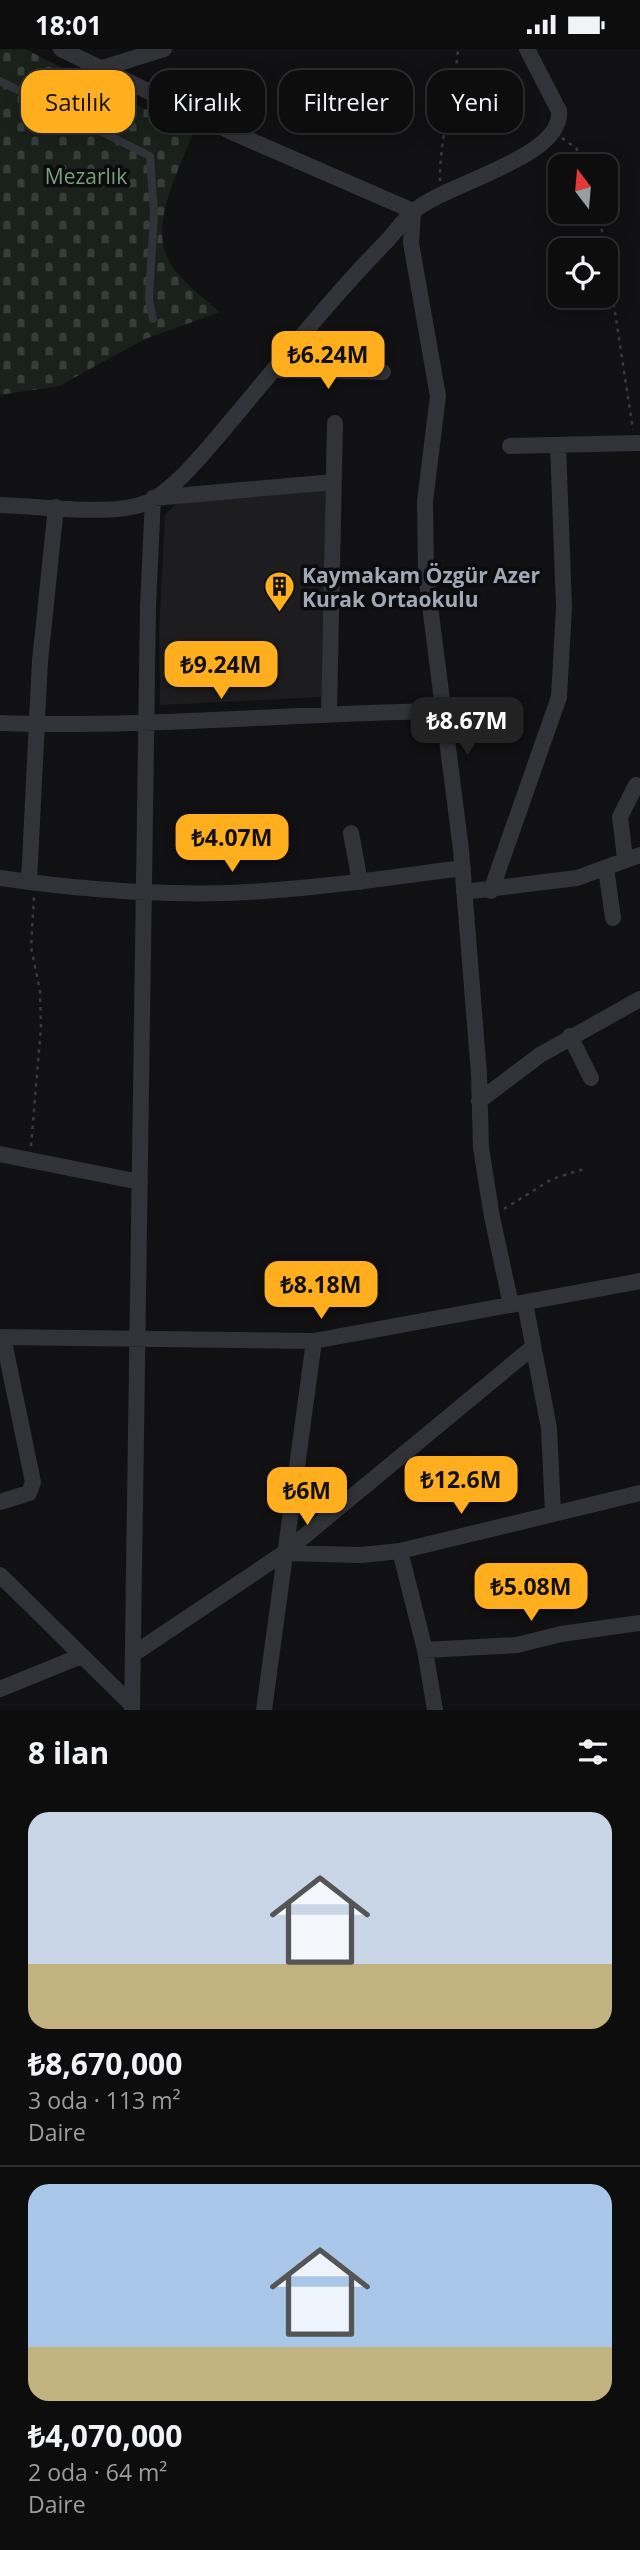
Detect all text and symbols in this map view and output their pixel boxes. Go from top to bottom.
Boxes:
text: 18:01 [35,7,102,43]
chip: Satılık [21,70,135,133]
chip: Kiralık [149,70,265,133]
chip: Filtreler [279,70,413,133]
chip: Yeni [427,70,523,133]
north arrow [548,154,618,224]
map controls [548,154,618,308]
park label: Mezarlık [45,162,127,190]
button: locate [548,238,618,308]
pin: ₺6.24M [271,331,385,391]
text: ₺6.24M [288,338,368,370]
place label: Kaymakam Özgür Azer Kurak Ortaokulu [302,561,540,613]
building icon: Kaymakam Özgür Azer Kurak Ortaokulu [262,570,296,614]
pin: ₺9.24M [164,641,278,701]
text: ₺9.24M [181,648,261,680]
pin: ₺8.67M [410,697,524,757]
text: ₺8.67M [427,704,507,736]
pin: ₺4.07M [175,815,289,874]
text: ₺4.07M [192,821,272,853]
pin: ₺8.18M [264,1261,378,1321]
text: ₺8.18M [281,1268,361,1300]
pin: ₺12.6M [404,1457,518,1516]
text: ₺12.6M [421,1463,501,1495]
pin: ₺6M [273,1467,341,1527]
text: ₺6M [283,1474,331,1506]
pin: ₺5.08M [474,1563,588,1623]
text: ₺5.08M [491,1570,571,1602]
text: 8 ilan [28,1732,109,1773]
icon: filters [574,1733,612,1771]
icon: home [257,1857,383,1983]
text: ₺8,670,000 [28,2043,182,2084]
text: 3 oda · 113 m² [28,2084,181,2116]
text: Daire [28,2116,86,2148]
icon: home [257,2229,383,2355]
text: ₺4,070,000 [28,2415,182,2456]
text: 2 oda · 64 m² [28,2456,167,2488]
text: Daire [28,2488,86,2520]

